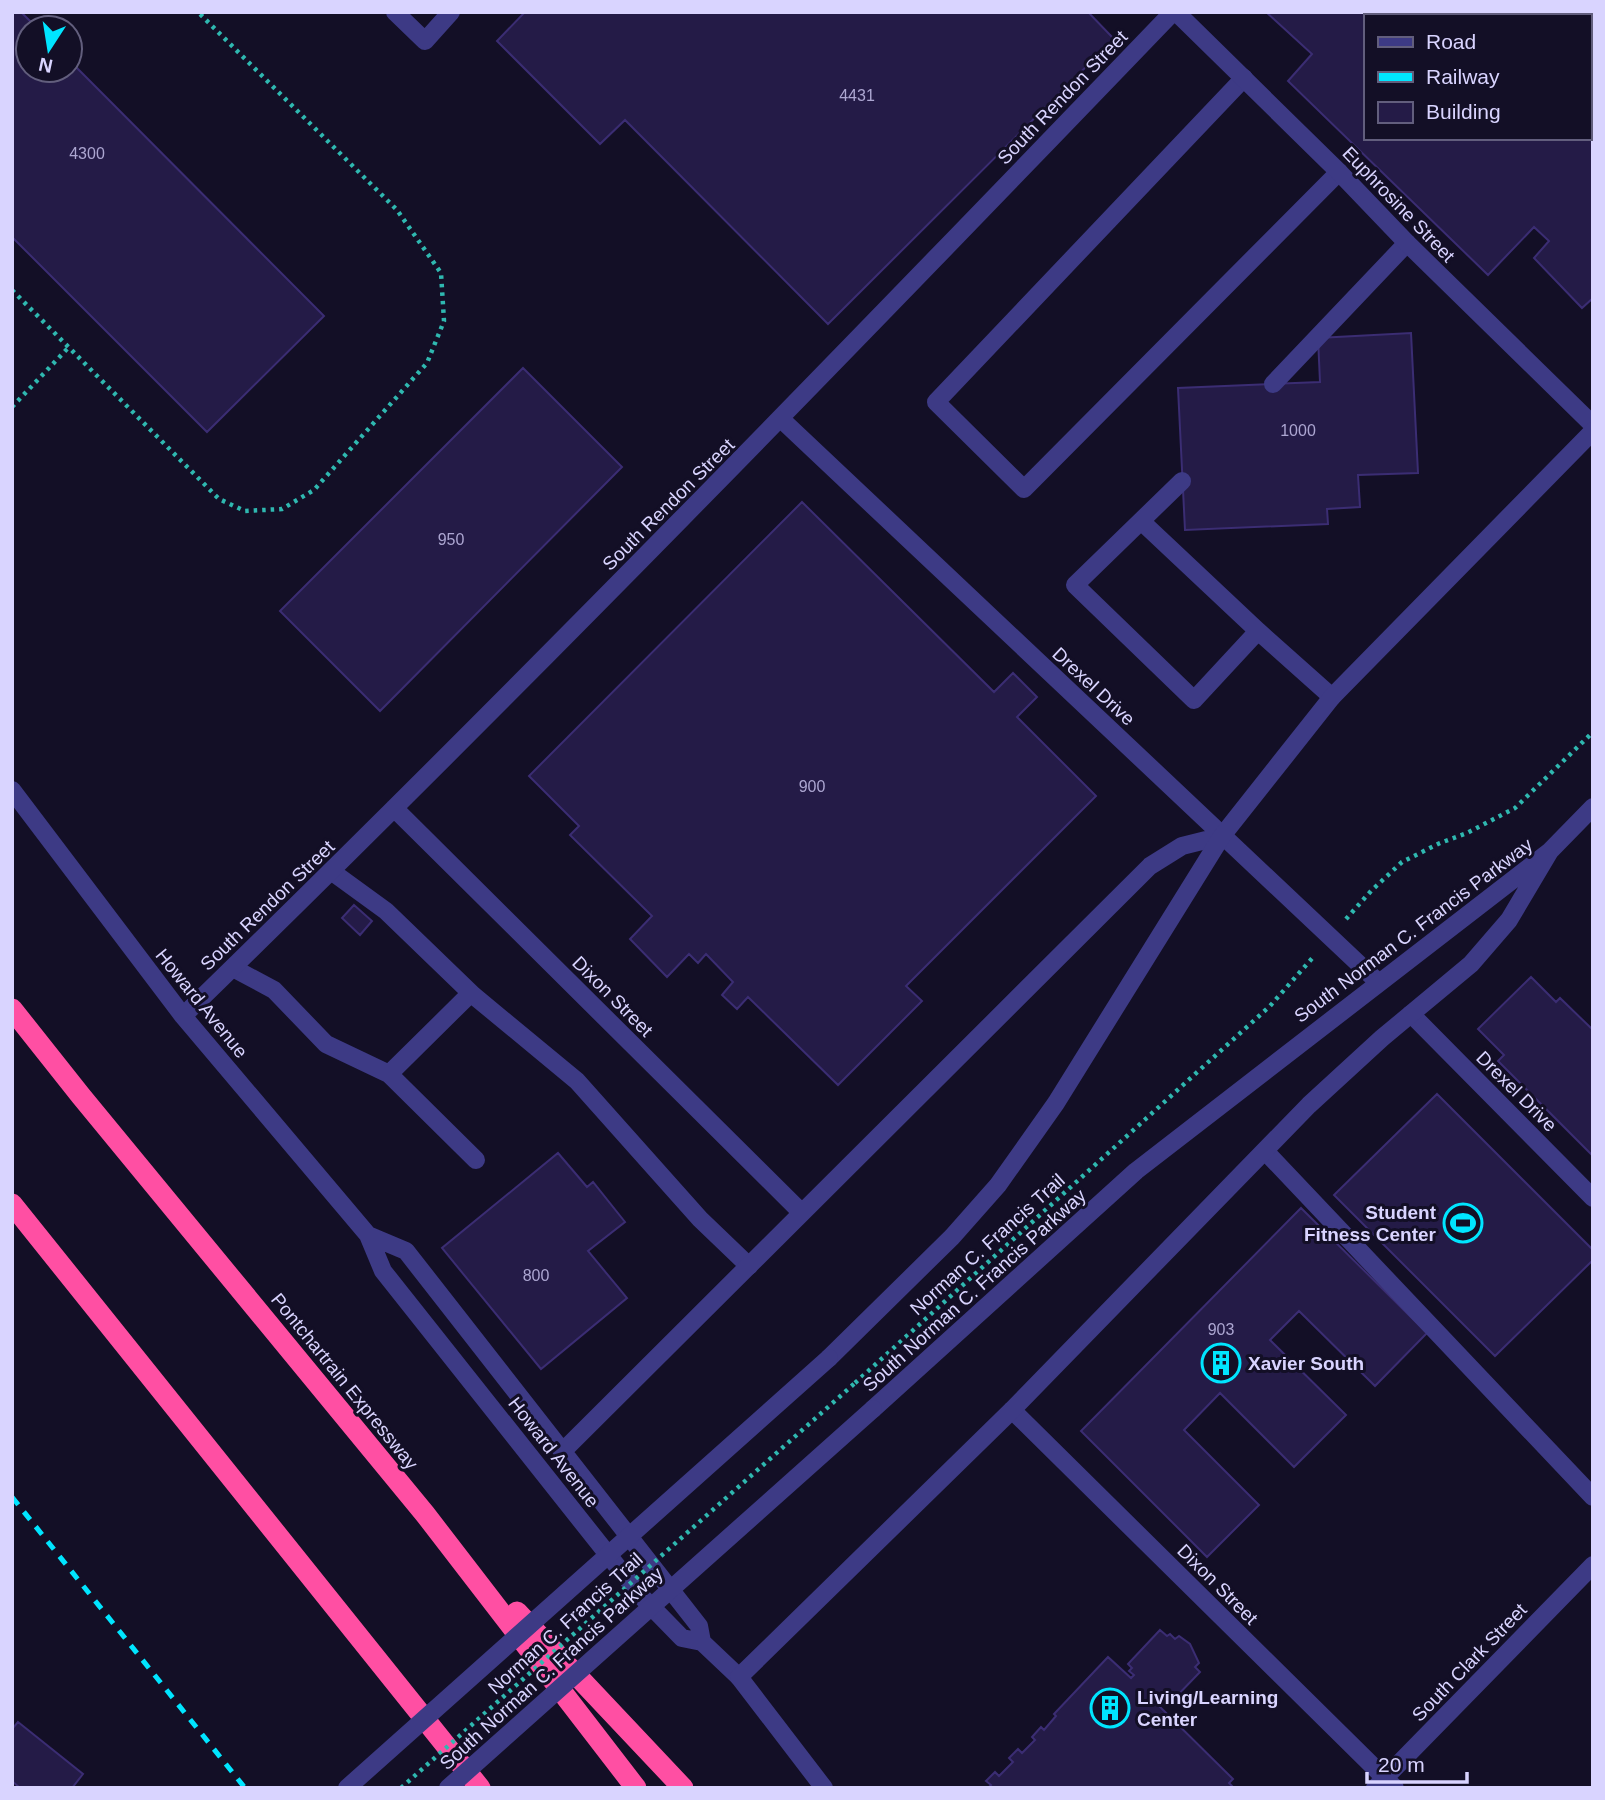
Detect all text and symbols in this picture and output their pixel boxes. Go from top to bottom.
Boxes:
north arrow [14,14,84,84]
legend [1364,14,1591,140]
street label: South Rendon Street [993,26,1132,168]
text: Road [1426,30,1476,53]
text: N [37,53,54,77]
text: Railway [1426,65,1500,88]
house number: 4431 [839,87,875,104]
text: Building [1426,100,1501,123]
street label: Euphrosine Street [1338,142,1460,267]
house number: 4300 [69,145,105,162]
house number: 1000 [1280,422,1316,439]
street label: South Rendon Street [598,434,739,575]
house number: 950 [438,531,464,548]
street label: Drexel Drive [1048,643,1139,730]
house number: 900 [799,778,825,795]
street label: South Norman C. Francis Parkway [1290,834,1537,1027]
street label: South Rendon Street [196,836,339,975]
street label: Howard Avenue [151,945,252,1062]
street label: Dixon Street [568,952,658,1041]
street label: Drexel Drive [1472,1047,1561,1136]
street label: Norman C. Francis Trail [906,1169,1069,1319]
street label: South Norman C. Francis Parkway [859,1184,1090,1396]
place label: Student Fitness Center [1304,1202,1437,1245]
sports icon: Student Fitness Center [1442,1202,1484,1244]
house number: 800 [523,1267,549,1284]
street label: Pontchartrain Expressway [267,1289,423,1474]
house number: 903 [1208,1321,1234,1338]
building icon: Xavier South [1200,1342,1242,1384]
place label: Xavier South [1248,1353,1364,1374]
street label: Howard Avenue [504,1393,603,1511]
street label: Dixon Street [1173,1540,1263,1629]
street label: Norman C. Francis Trail [484,1548,647,1698]
street label: South Norman C. Francis Parkway [436,1562,667,1774]
street label: South Clark Street [1408,1599,1531,1725]
building icon: Living/Learning Center [1089,1687,1131,1729]
place label: Living/Learning Center [1137,1687,1278,1730]
scale bar [1367,1741,1467,1785]
text: 20 m [1378,1753,1425,1776]

